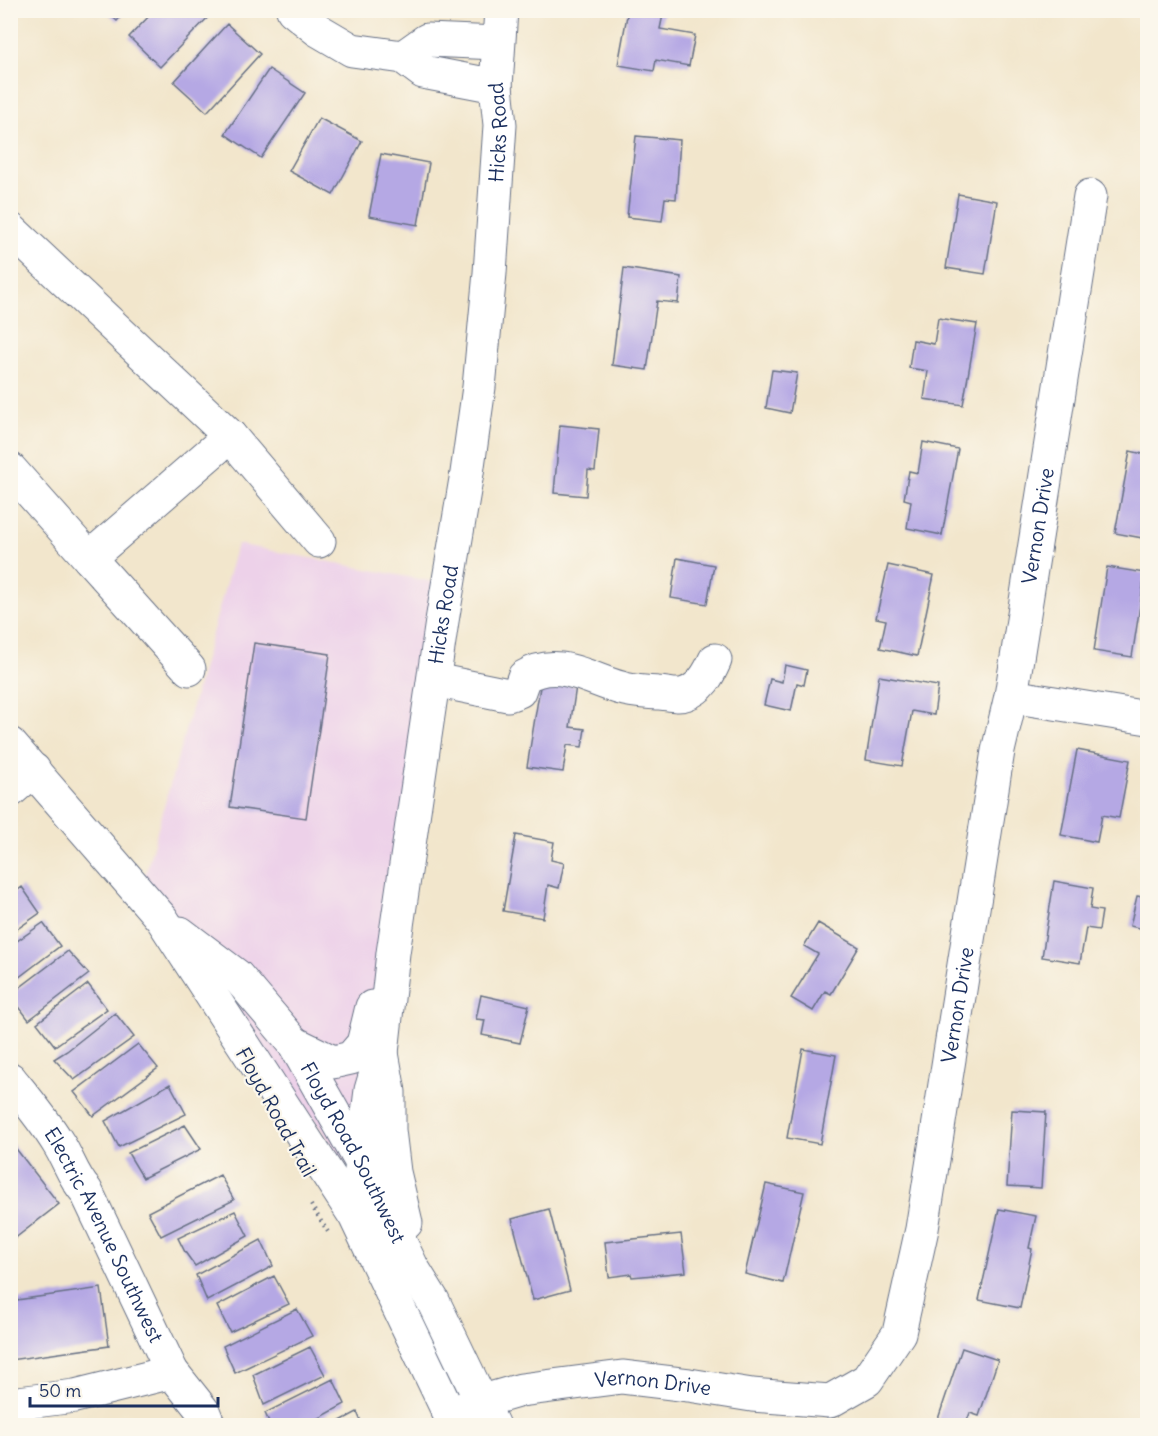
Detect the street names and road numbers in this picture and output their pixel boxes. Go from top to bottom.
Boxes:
street label: Hicks Road [483,81,512,183]
street label: Vernon Drive [1016,466,1059,586]
street label: Hicks Road [423,563,463,666]
street label: Vernon Drive [936,945,979,1065]
street label: Floyd Road Trail [231,1043,322,1181]
street label: Floyd Road Southwest [295,1057,412,1247]
street label: Electric Avenue Southwest [39,1122,169,1347]
street label: Vernon Drive [593,1364,713,1400]

